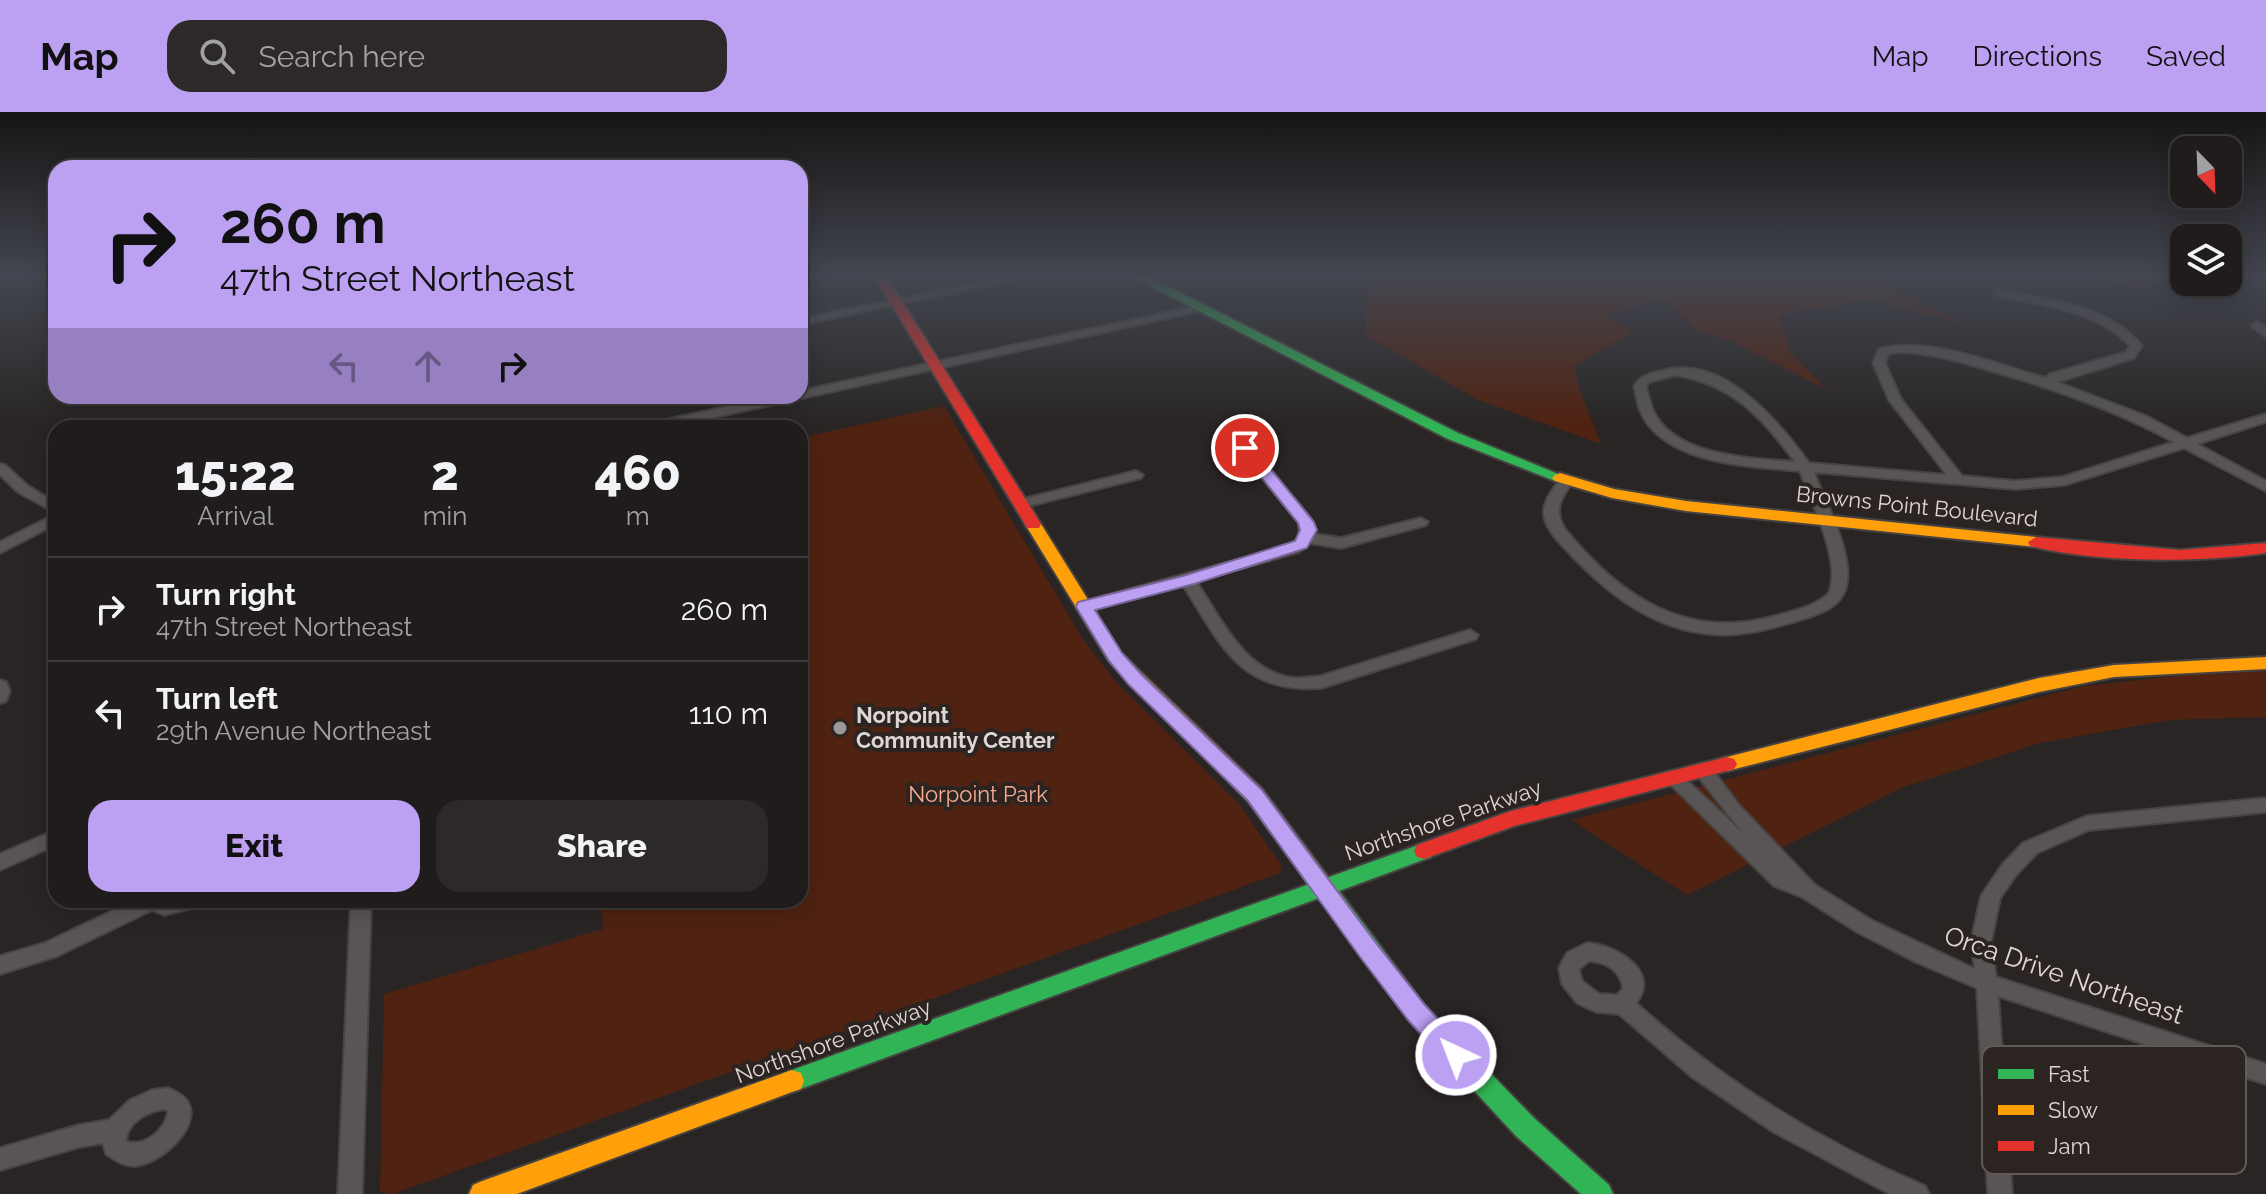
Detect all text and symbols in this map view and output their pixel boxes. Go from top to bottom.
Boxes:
search box [167,20,727,92]
text: Map [40,34,119,79]
icon: search [195,34,239,78]
text: Search here [259,39,425,74]
text: Map [1872,40,1929,73]
text: Directions [1973,40,2102,73]
text: Saved [2146,40,2226,73]
north arrow [2170,136,2242,208]
map controls [2170,136,2242,296]
text: 260 m [220,190,386,256]
icon: right [88,192,192,296]
button: layers [2170,224,2242,296]
text: 47th Street Northeast [220,257,575,299]
icon: left [322,344,366,388]
icon: ahead [406,344,450,388]
icon: right [490,344,534,388]
pin [1211,414,1279,482]
icon: arrive [1223,426,1267,470]
text: 15:22 [175,445,296,501]
text: 2 [431,445,459,501]
text: 460 [595,445,681,501]
street label: Browns Point Boulevard [1795,480,2039,532]
text: Arrival [197,501,273,531]
text: min [423,501,467,531]
text: m [626,501,650,531]
text: Turn right [156,577,296,612]
icon: right [88,587,132,631]
text: 260 m [681,592,768,627]
text: 47th Street Northeast [156,612,412,642]
text: Turn left [156,681,278,716]
icon: left [88,691,132,735]
text: 110 m [689,696,768,731]
place label: Norpoint Community Center [856,702,1055,753]
text: 29th Avenue Northeast [156,716,431,746]
marker: Norpoint Community Center [831,719,849,737]
street label: Northshore Parkway [1341,774,1545,866]
park label: Norpoint Park [908,781,1048,807]
button: Exit [88,800,420,892]
button: Share [436,800,768,892]
street label: Orca Drive Northeast [1940,920,2188,1030]
street label: Northshore Parkway [732,993,934,1089]
position arrow [1414,1013,1498,1097]
legend [1982,1046,2246,1174]
text: Fast [2048,1061,2090,1087]
text: Slow [2048,1097,2098,1123]
text: Jam [2048,1133,2091,1159]

